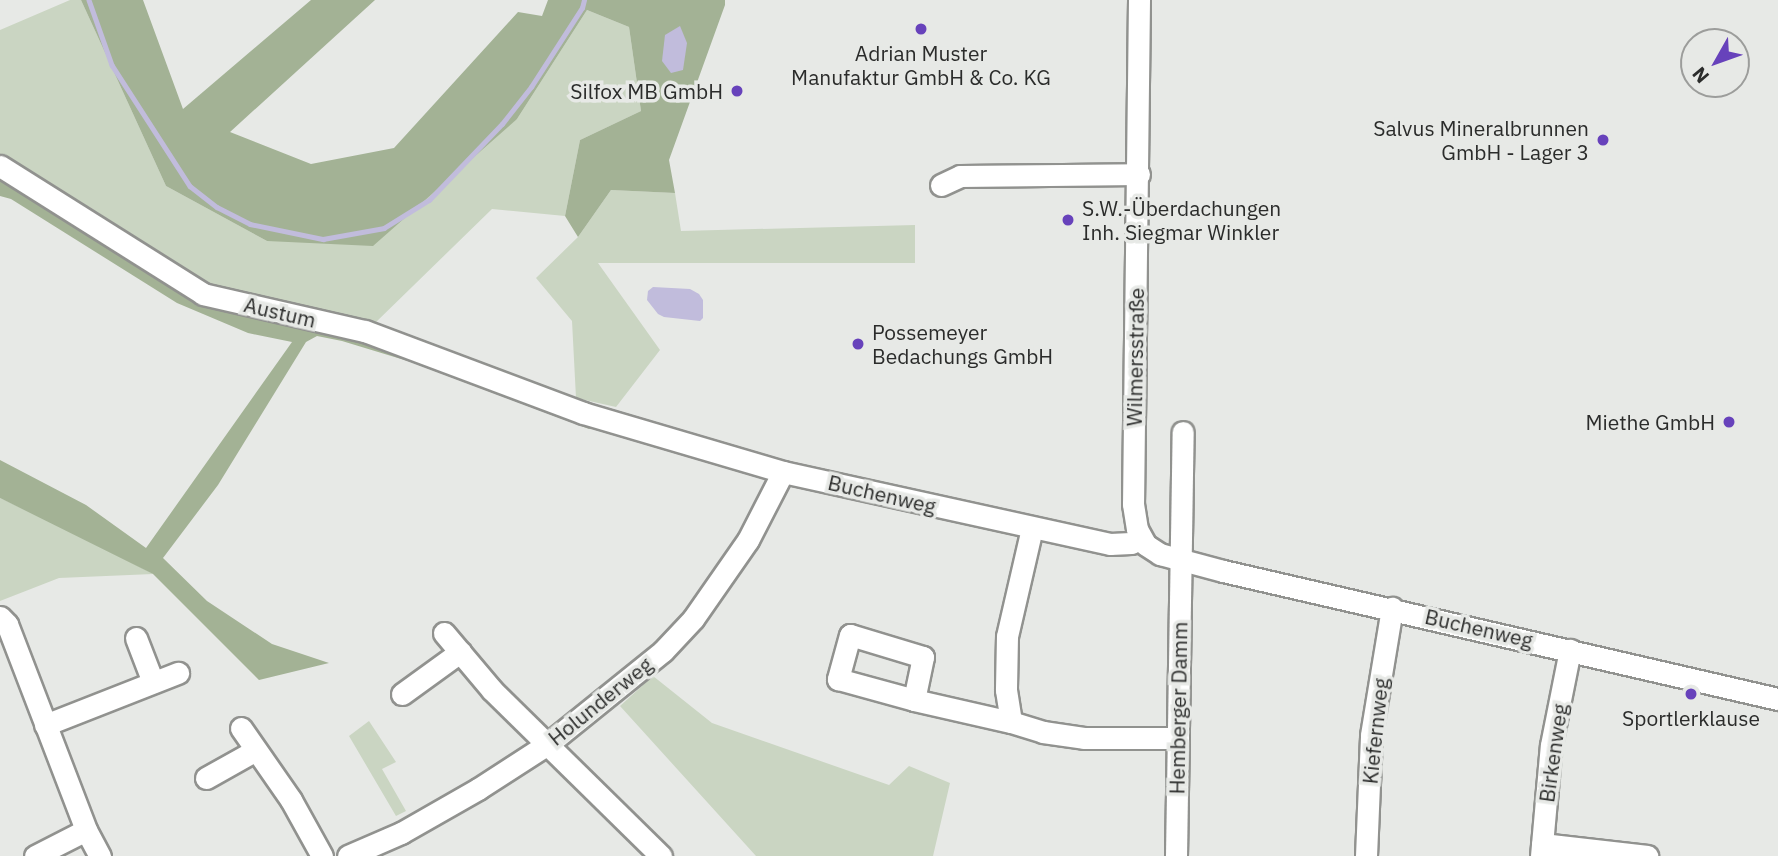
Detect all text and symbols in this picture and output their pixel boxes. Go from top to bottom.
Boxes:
marker: Adrian Muster Manufaktur GmbH & Co. KG [913,21,929,37]
north arrow [1680,28,1750,98]
place label: Adrian Muster Manufaktur GmbH & Co. KG [791,40,1051,90]
text: N [1687,62,1714,88]
place label: Silfox MB GmbH [570,78,723,104]
marker: Silfox MB GmbH [729,83,745,99]
place label: Salvus Mineralbrunnen GmbH - Lager 3 [1373,115,1589,165]
marker: Salvus Mineralbrunnen GmbH - Lager 3 [1595,132,1611,148]
place label: S.W.-Überdachungen Inh. Siegmar Winkler [1082,195,1281,245]
marker: S.W.-Überdachungen Inh. Siegmar Winkler [1060,212,1076,228]
street label: Wilmersstraße [1121,287,1149,427]
street label: Austum [242,292,318,332]
place label: Possemeyer Bedachungs GmbH [872,319,1053,369]
marker: Possemeyer Bedachungs GmbH [850,336,866,352]
place label: Miethe GmbH [1585,409,1715,435]
marker: Miethe GmbH [1721,414,1737,430]
street label: Buchenweg [826,469,938,519]
street label: Buchenweg [1423,603,1535,653]
street label: Hemberger Damm [1164,621,1192,795]
street label: Holunderweg [543,651,657,751]
street label: Kiefernweg [1357,677,1393,785]
marker: Sportlerklause [1683,686,1699,702]
street label: Birkenweg [1534,702,1572,804]
place label: Sportlerklause [1622,705,1760,731]

